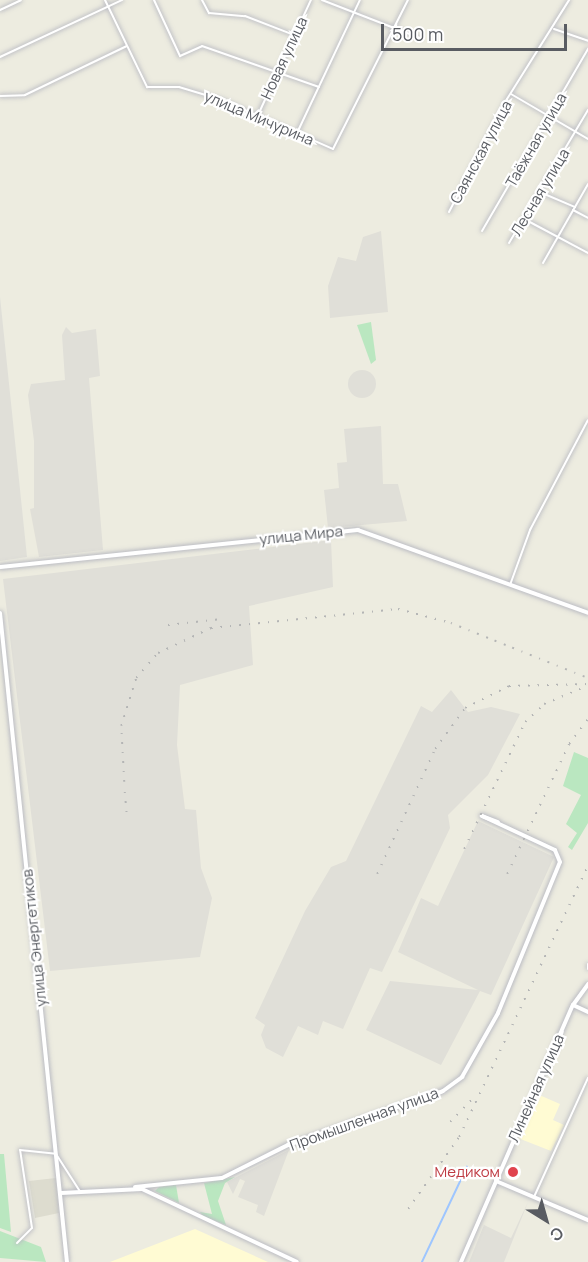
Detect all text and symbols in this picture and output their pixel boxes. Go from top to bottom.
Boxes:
scale bar [384,12,570,50]
street label: Новая улица [257,14,311,102]
text: 500 m [392,22,443,46]
street label: улица Мичурина [202,87,316,149]
street label: Таёжная улица [502,90,570,190]
street label: Саянская улица [446,97,516,207]
street label: Лесная улица [507,145,573,239]
street label: улица Мира [258,522,344,548]
street label: улица Энергетиков [18,868,50,1008]
street label: Линейная улица [504,1031,568,1145]
street label: Промышленная улица [287,1084,441,1154]
place label: Медиком [435,1163,500,1181]
marker: Медиком [504,1163,522,1181]
north arrow [516,1190,576,1250]
text: С [545,1222,568,1247]

